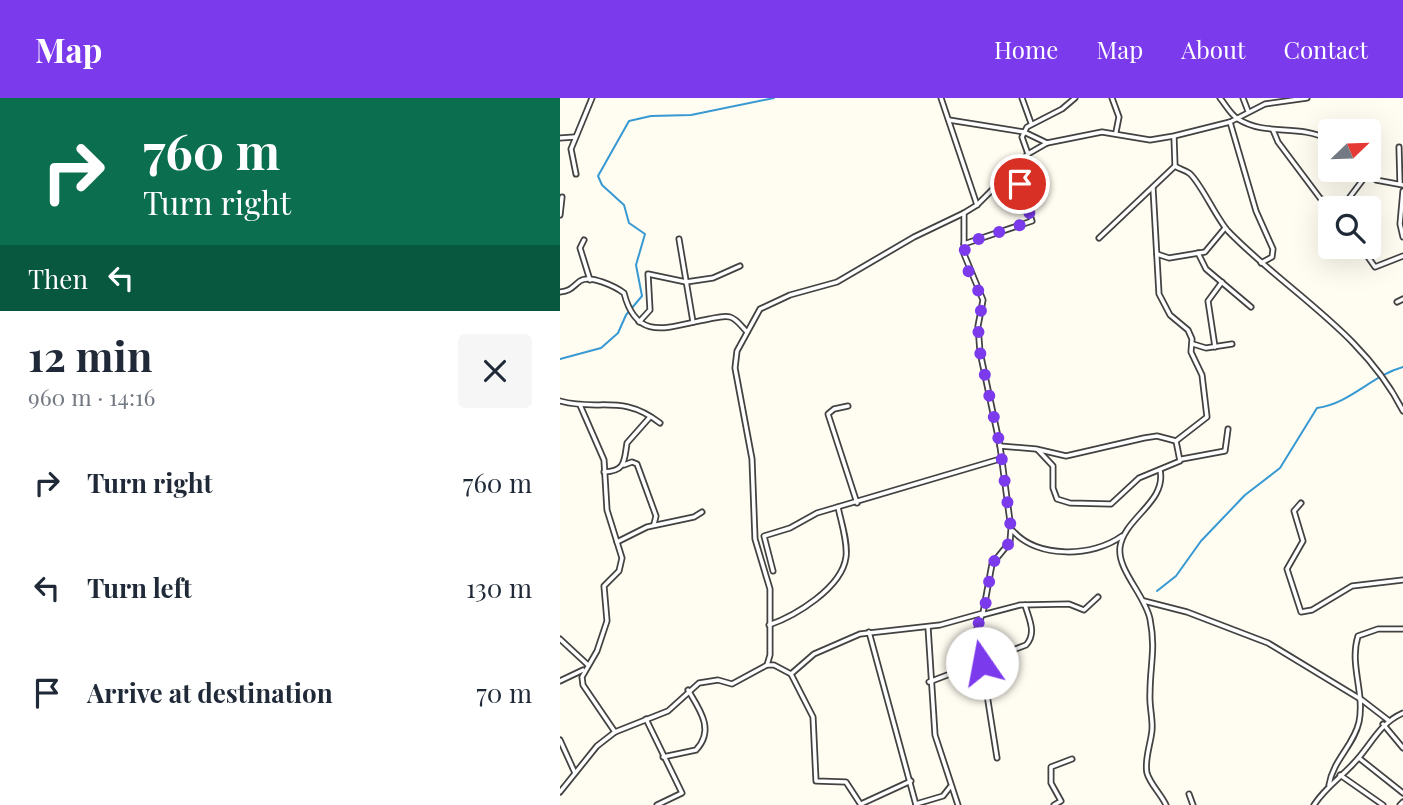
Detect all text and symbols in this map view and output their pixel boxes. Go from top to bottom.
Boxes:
text: Map [35,27,102,71]
text: Home [994,33,1058,65]
text: Map [1096,33,1143,65]
text: About [1181,33,1245,65]
text: Contact [1283,33,1368,65]
text: 760 m [143,117,280,182]
north arrow [1318,119,1381,182]
map controls [1318,119,1381,259]
icon: right [28,126,119,217]
pin [990,154,1050,214]
icon: arrive [1001,165,1039,203]
text: Turn right [143,180,291,223]
button: search [1318,196,1381,259]
icon: left [102,259,140,297]
text: Then [28,261,88,296]
text: 12 min [28,327,152,383]
button: close [458,334,532,408]
text: 960 m · 14:16 [28,381,155,412]
icon: right [28,464,66,502]
text: Turn right [87,465,213,500]
text: 760 m [463,465,532,500]
icon: left [28,569,66,607]
text: Turn left [87,570,192,605]
text: 130 m [466,570,532,605]
position arrow [945,626,1019,700]
icon: arrive [28,674,66,712]
text: Arrive at destination [87,675,333,710]
text: 70 m [476,675,532,710]

